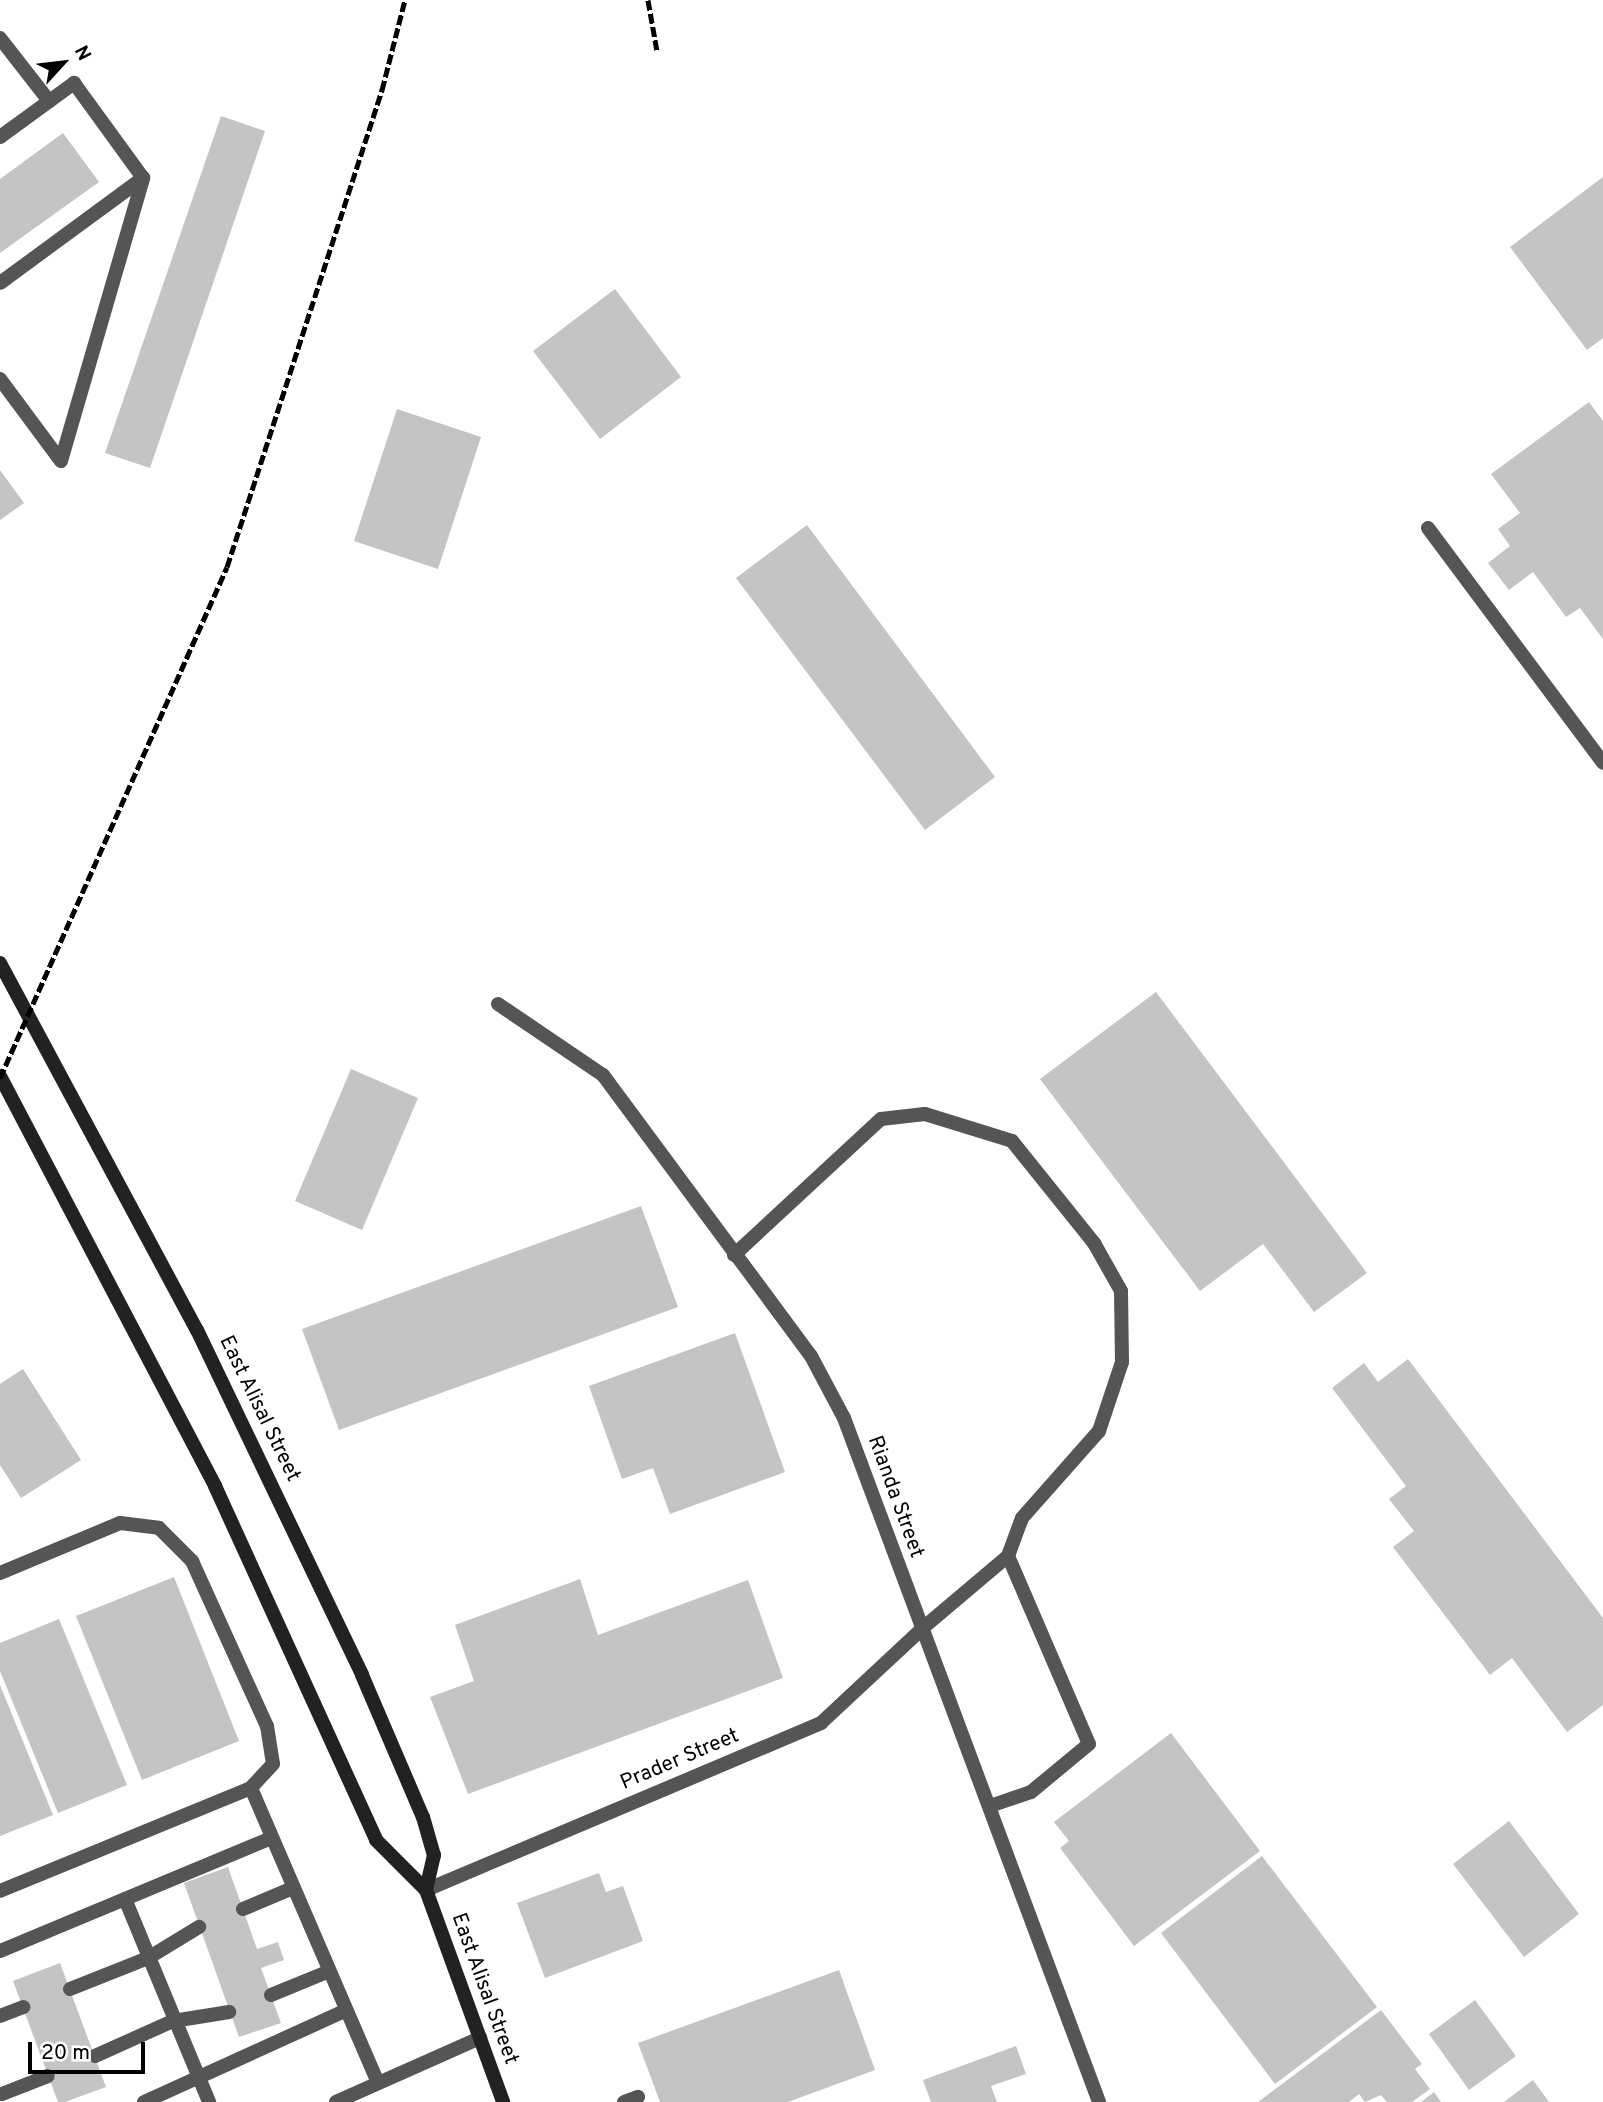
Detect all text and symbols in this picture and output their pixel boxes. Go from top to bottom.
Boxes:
north arrow [28,28,98,98]
text: N [68,42,96,65]
street label: East Alisal Street [213,1332,305,1486]
street label: Rianda Street [861,1432,929,1562]
street label: Prader Street [617,1724,743,1796]
street label: East Alisal Street [445,1909,523,2069]
scale bar [32,2028,149,2072]
text: 20 m [41,2040,90,2067]

